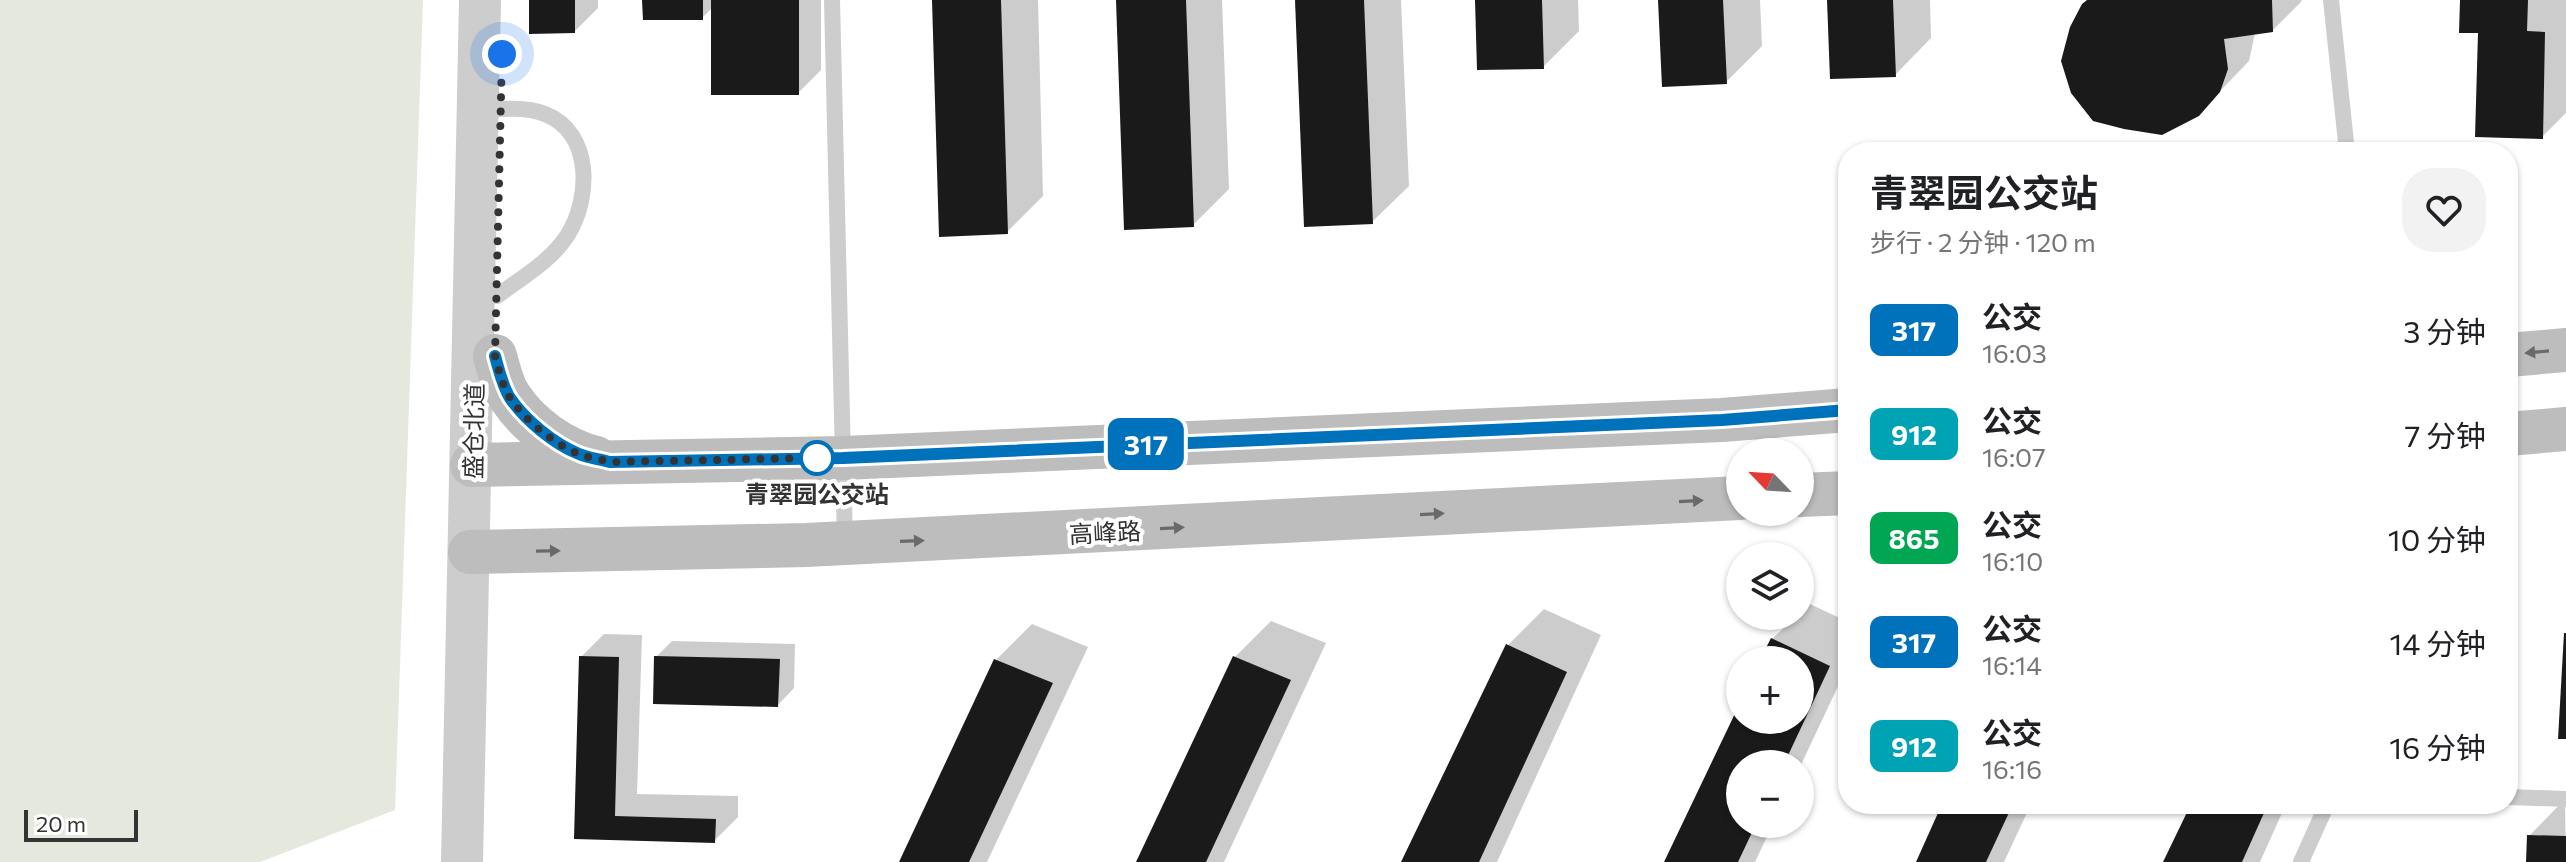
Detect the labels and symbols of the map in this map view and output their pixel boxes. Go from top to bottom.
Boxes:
your location [482,34,522,74]
one-way arrow [2524,346,2549,359]
street label: 盛仓北道 [458,383,488,479]
line badge: 317 [1100,418,1192,470]
north arrow [1726,438,1814,526]
marker: 青翠园公交站 [800,441,834,475]
place label: 青翠园公交站 [745,479,889,508]
one-way arrow [1679,494,1704,507]
one-way arrow [1420,508,1445,521]
street label: 高峰路 [1068,516,1142,548]
one-way arrow [1160,521,1185,534]
one-way arrow [900,534,925,547]
one-way arrow [536,544,561,557]
scale bar [24,806,138,842]

